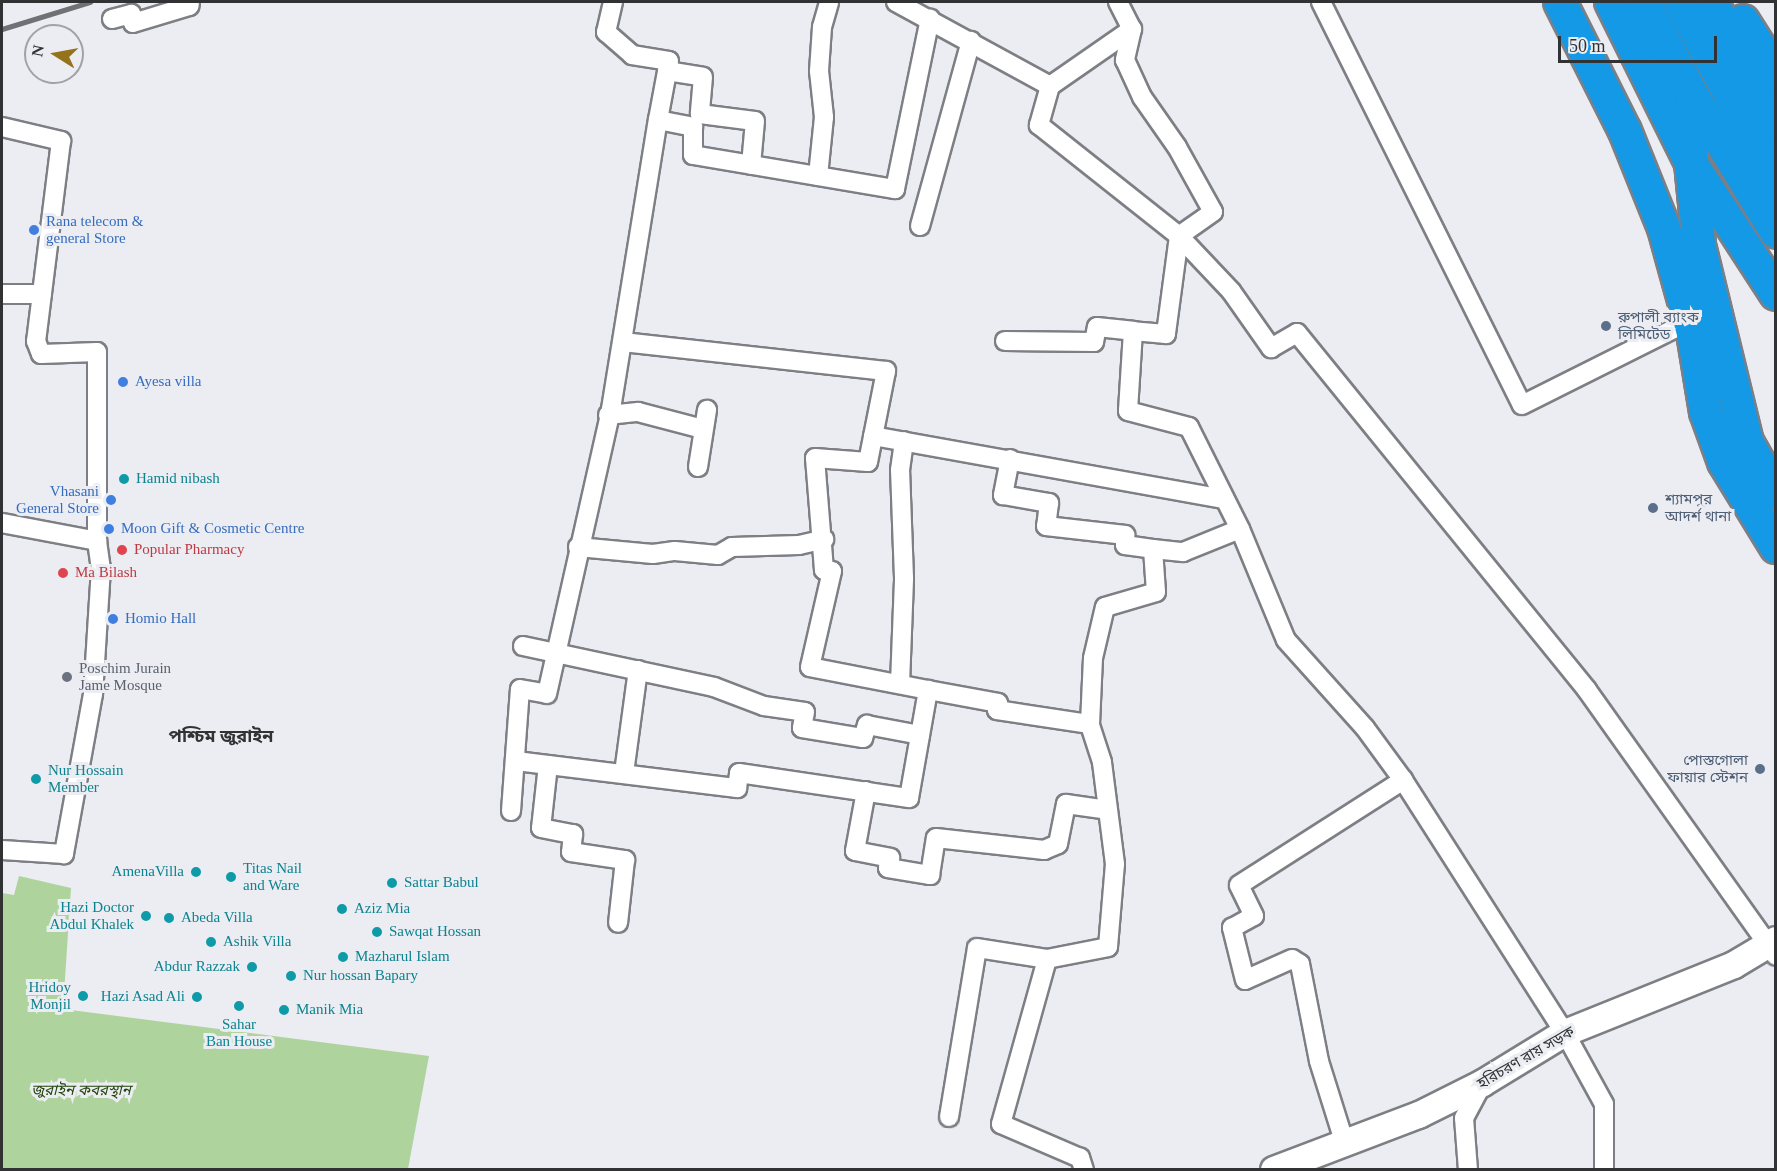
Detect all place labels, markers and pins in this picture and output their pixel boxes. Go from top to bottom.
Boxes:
place label: Rana telecom & general Store [46,212,143,247]
marker: Rana telecom & general Store [27,223,41,237]
place label: রুপালী ব্যাংক লিমিটেড [1618,308,1699,343]
marker: রুপালী ব্যাংক লিমিটেড [1599,319,1613,333]
place label: Ayesa villa [135,373,202,391]
marker: Ayesa villa [116,375,130,389]
place label: Hamid nibash [136,470,220,488]
marker: Hamid nibash [117,472,131,486]
place label: Vhasani General Store [16,482,99,517]
place label: শ্যামপুর আদর্শ থানা [1665,490,1731,525]
marker: Vhasani General Store [104,493,118,507]
marker: শ্যামপুর আদর্শ থানা [1646,501,1660,515]
place label: Moon Gift & Cosmetic Centre [121,520,304,538]
marker: Moon Gift & Cosmetic Centre [102,522,116,536]
place label: Popular Pharmacy [134,541,244,559]
marker: Popular Pharmacy [115,543,129,557]
place label: Ma Bilash [75,564,137,582]
marker: Ma Bilash [56,566,70,580]
place label: Homio Hall [125,610,196,628]
marker: Homio Hall [106,612,120,626]
place label: Poschim Jurain Jame Mosque [79,659,171,694]
marker: Poschim Jurain Jame Mosque [60,670,74,684]
place label: পোস্তগোলা ফায়ার স্টেশন [1667,751,1748,786]
place label: Nur Hossain Member [48,761,123,796]
marker: পোস্তগোলা ফায়ার স্টেশন [1753,762,1767,776]
marker: Nur Hossain Member [29,772,43,786]
place label: Titas Nail and Ware [243,859,302,894]
place label: AmenaVilla [112,863,184,881]
marker: AmenaVilla [189,865,203,879]
marker: Titas Nail and Ware [224,870,238,884]
place label: Sattar Babul [404,874,479,892]
marker: Sattar Babul [385,876,399,890]
place label: Hazi Doctor Abdul Khalek [49,898,134,933]
place label: Aziz Mia [354,900,410,918]
marker: Aziz Mia [335,902,349,916]
marker: Hazi Doctor Abdul Khalek [139,909,153,923]
place label: Abeda Villa [181,909,253,927]
marker: Abeda Villa [162,911,176,925]
place label: Sawqat Hossan [389,923,481,941]
marker: Sawqat Hossan [370,925,384,939]
place label: Ashik Villa [223,933,292,951]
marker: Ashik Villa [204,935,218,949]
place label: Mazharul Islam [355,948,450,966]
marker: Mazharul Islam [336,950,350,964]
place label: Abdur Razzak [154,958,240,976]
marker: Abdur Razzak [245,960,259,974]
place label: Nur hossan Bapary [303,967,418,985]
marker: Nur hossan Bapary [284,969,298,983]
place label: Hridoy Monjil [29,978,71,1013]
place label: Hazi Asad Ali [99,988,185,1006]
marker: Hridoy Monjil [76,989,90,1003]
marker: Hazi Asad Ali [190,990,204,1004]
marker: Sahar Ban House [232,999,246,1013]
place label: Manik Mia [296,1001,363,1019]
marker: Manik Mia [277,1003,291,1017]
place label: Sahar Ban House [206,1015,272,1050]

